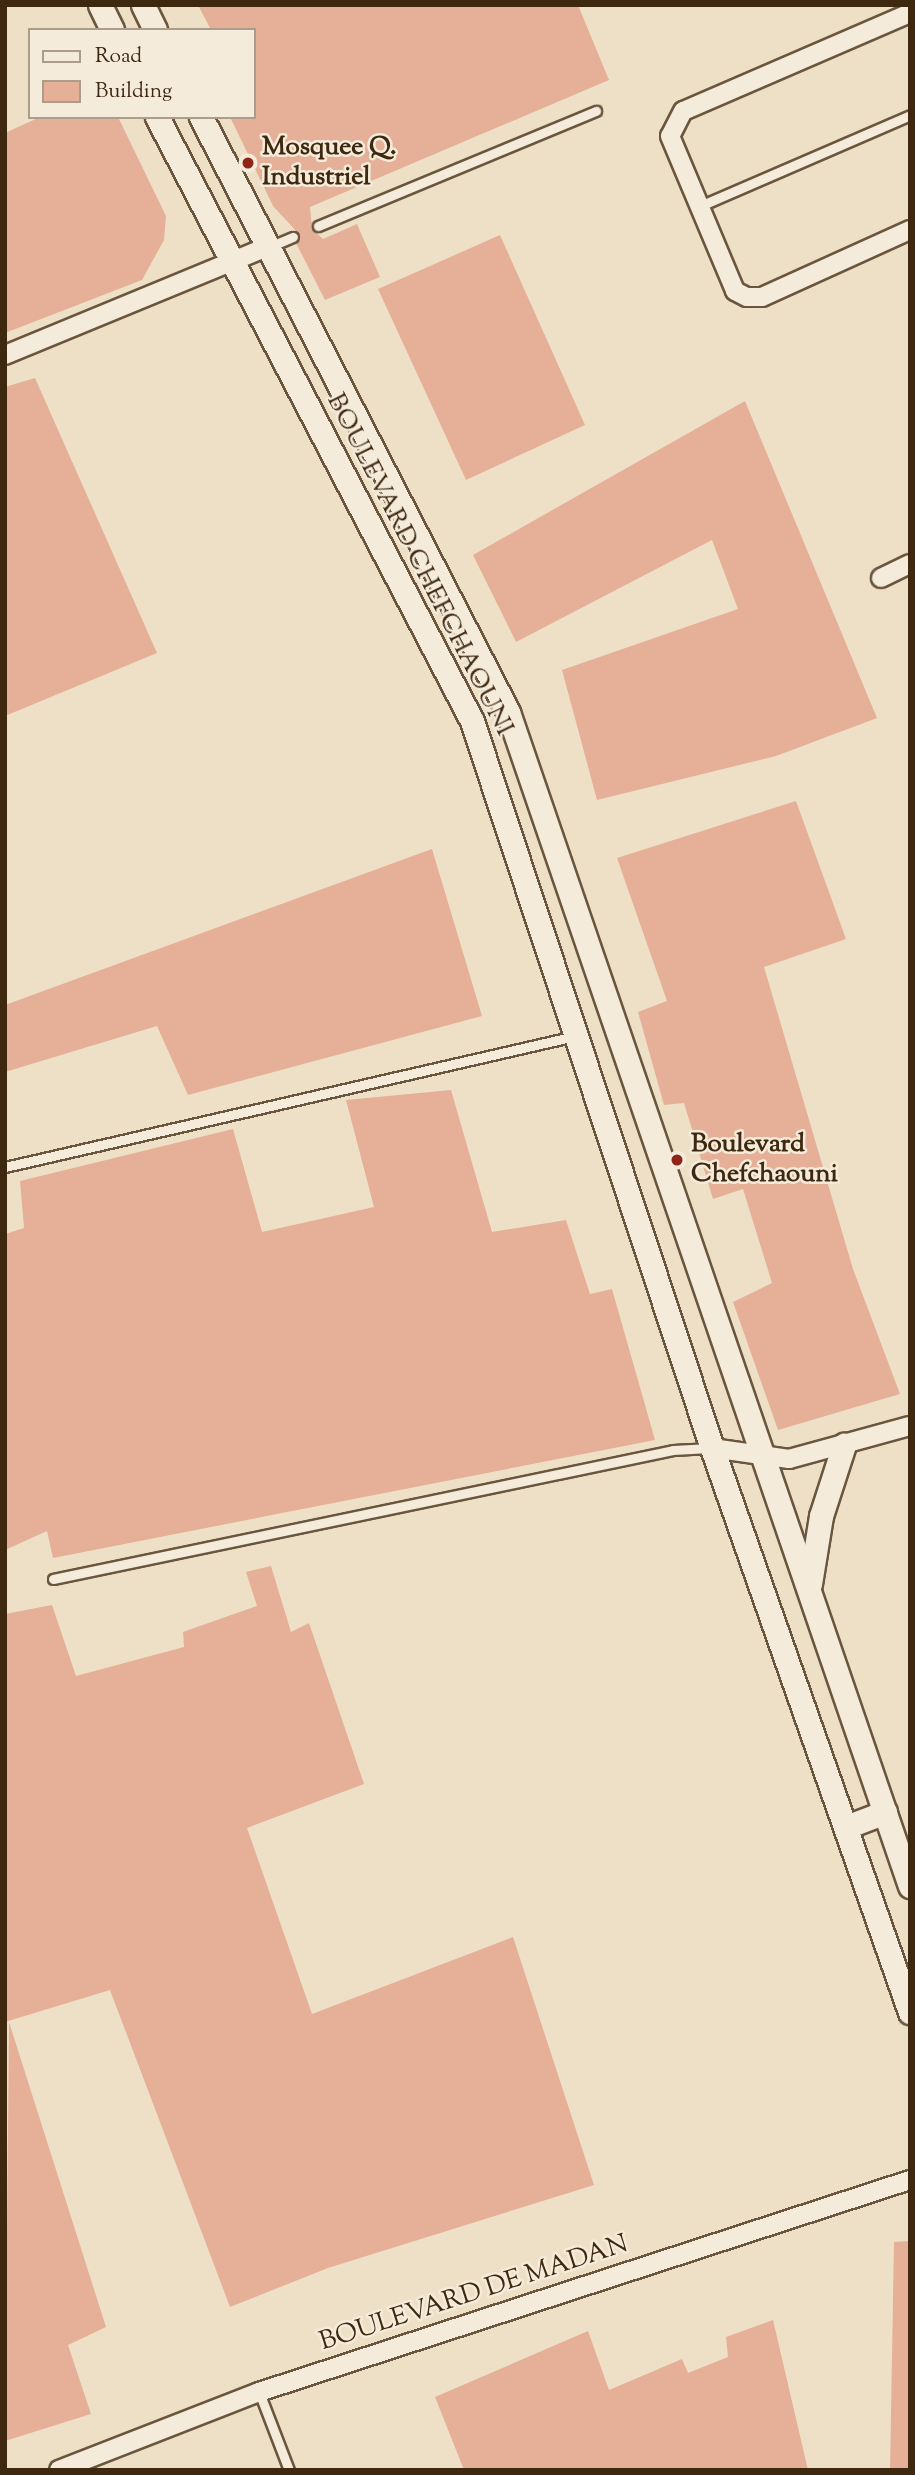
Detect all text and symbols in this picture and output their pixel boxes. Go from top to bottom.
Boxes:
legend [28,28,256,119]
text: Road [95,42,142,72]
text: Building [95,77,172,107]
place label: Mosquee Q. Industriel [262,132,397,194]
marker: Mosquee Q. Industriel [240,155,256,171]
street label: BOULEVARD CHEFCHAOUNI [319,389,519,741]
place label: Boulevard Chefchaouni [691,1129,838,1190]
marker: Boulevard Chefchaouni [669,1152,685,1168]
street label: BOULEVARD DE MADAN [316,2229,632,2359]

